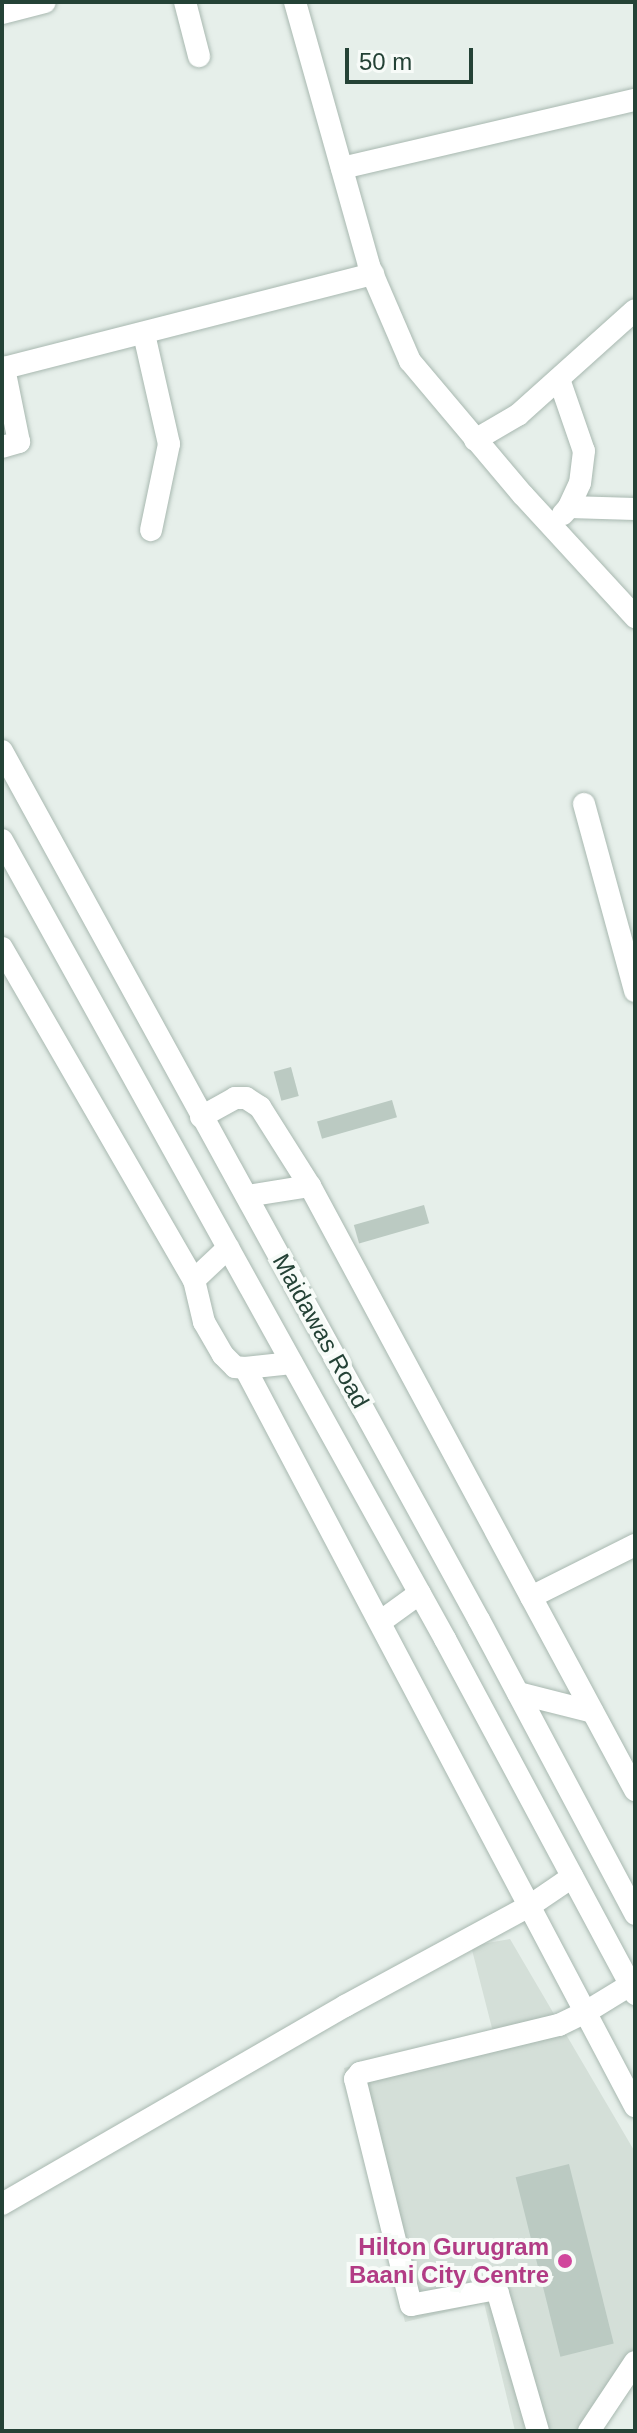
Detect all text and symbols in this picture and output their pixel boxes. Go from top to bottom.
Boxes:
scale bar [349,32,477,82]
text: 50 m [359,48,412,75]
street label: Maidawas Road [267,1249,375,1413]
place label: Hilton Gurugram Baani City Centre [349,2233,549,2289]
marker: Hilton Gurugram Baani City Centre [556,2252,574,2270]

